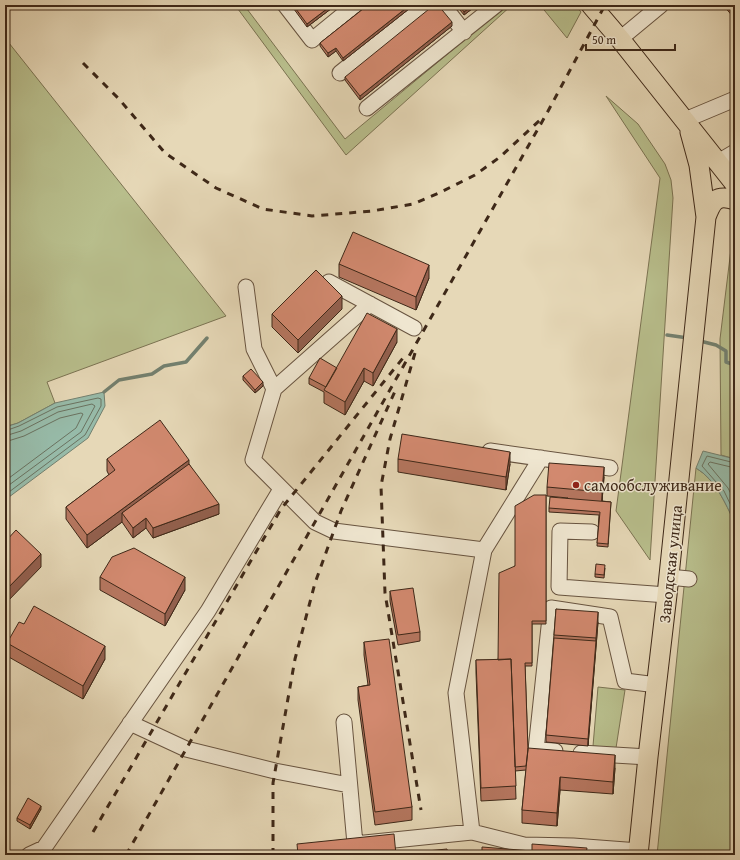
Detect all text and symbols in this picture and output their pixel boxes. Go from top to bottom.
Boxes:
scale bar [586,26,675,52]
text: 50 m [592,31,616,48]
place label: самообслуживание [584,473,722,497]
marker: самообслуживание [571,480,581,490]
street label: Заводская улица [652,503,688,624]

